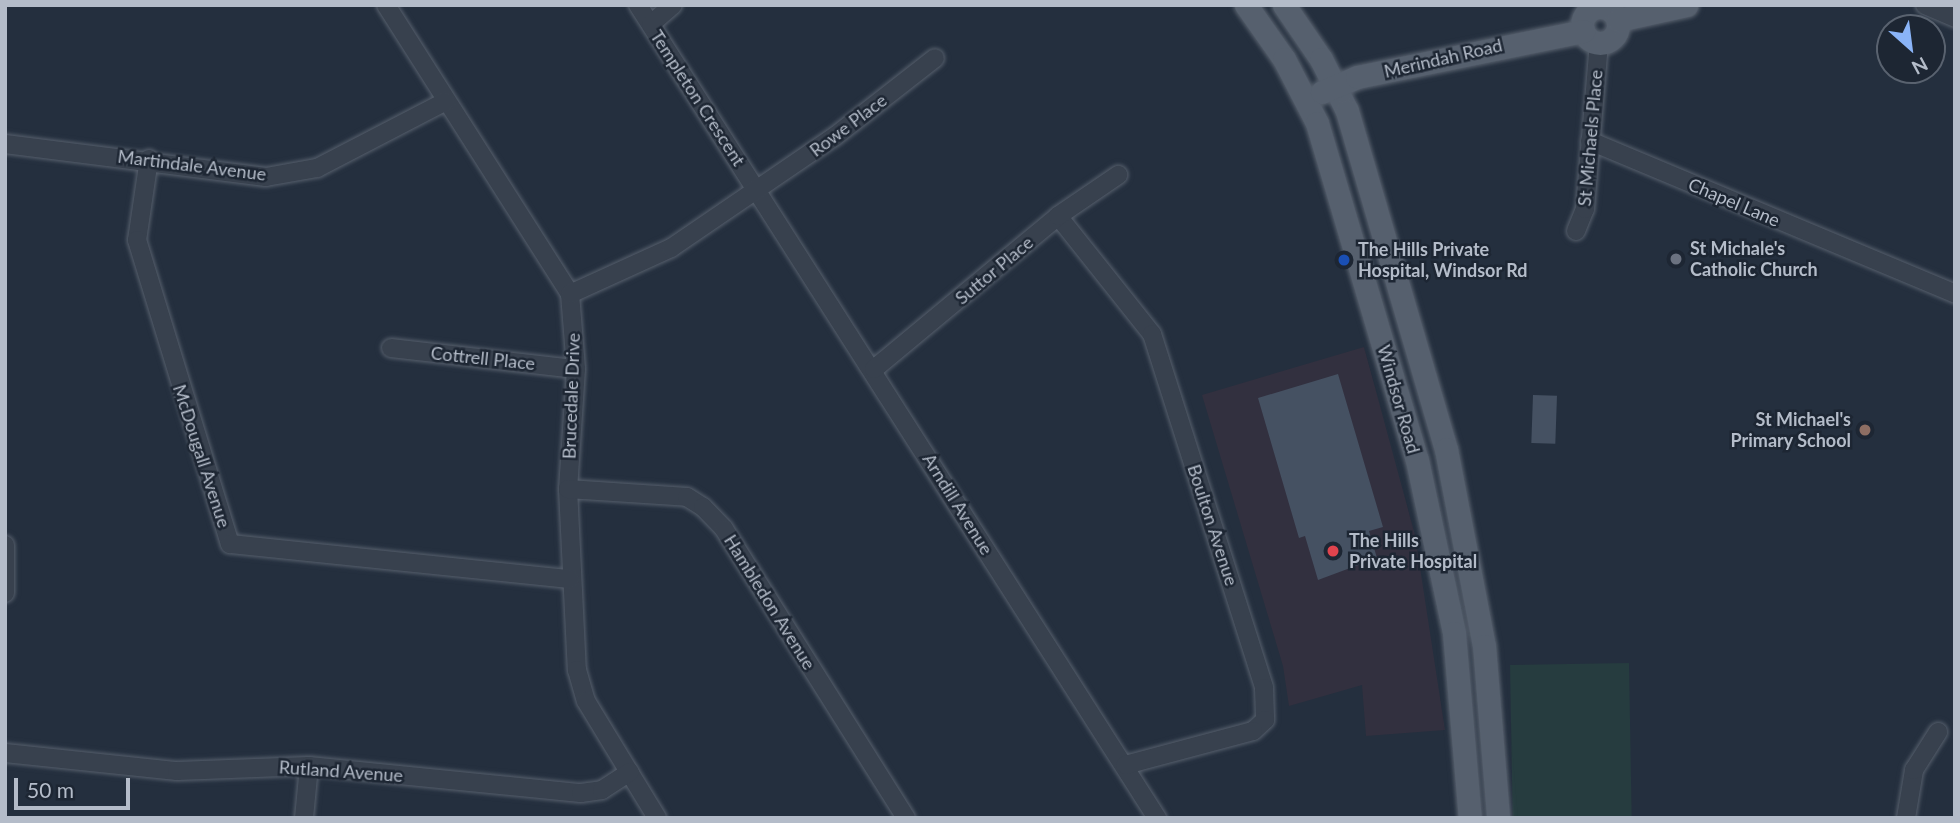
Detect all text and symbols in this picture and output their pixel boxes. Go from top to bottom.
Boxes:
north arrow [1876,14,1946,84]
street label: Templeton Crescent [646,26,750,170]
street label: Merindah Road [1382,34,1504,82]
text: N [1908,53,1932,80]
street label: St Michaels Place [1573,69,1607,207]
street label: Rowe Place [805,89,891,161]
street label: Martindale Avenue [116,145,268,185]
street label: Chapel Lane [1685,173,1783,231]
street label: Suttor Place [951,231,1037,309]
place label: St Michale's Catholic Church [1690,238,1818,280]
place label: The Hills Private Hospital, Windsor Rd [1358,239,1528,282]
marker: St Michale's Catholic Church [1668,251,1684,267]
marker: The Hills Private Hospital, Windsor Rd [1336,252,1352,268]
street label: Brucedale Drive [558,333,584,459]
street label: Cottrell Place [430,342,536,374]
street label: Windsor Road [1373,342,1425,456]
street label: McDougall Avenue [169,381,235,531]
place label: St Michael's Primary School [1730,409,1851,452]
marker: St Michael's Primary School [1857,422,1873,438]
street label: Arndill Avenue [918,449,998,559]
street label: Boulton Avenue [1183,461,1243,589]
street label: Hambledon Avenue [720,530,820,674]
place label: The Hills Private Hospital [1349,530,1477,572]
marker: The Hills Private Hospital [1323,541,1343,561]
street label: Rutland Avenue [278,756,404,786]
scale bar [18,764,133,808]
text: 50 m [27,777,74,802]

